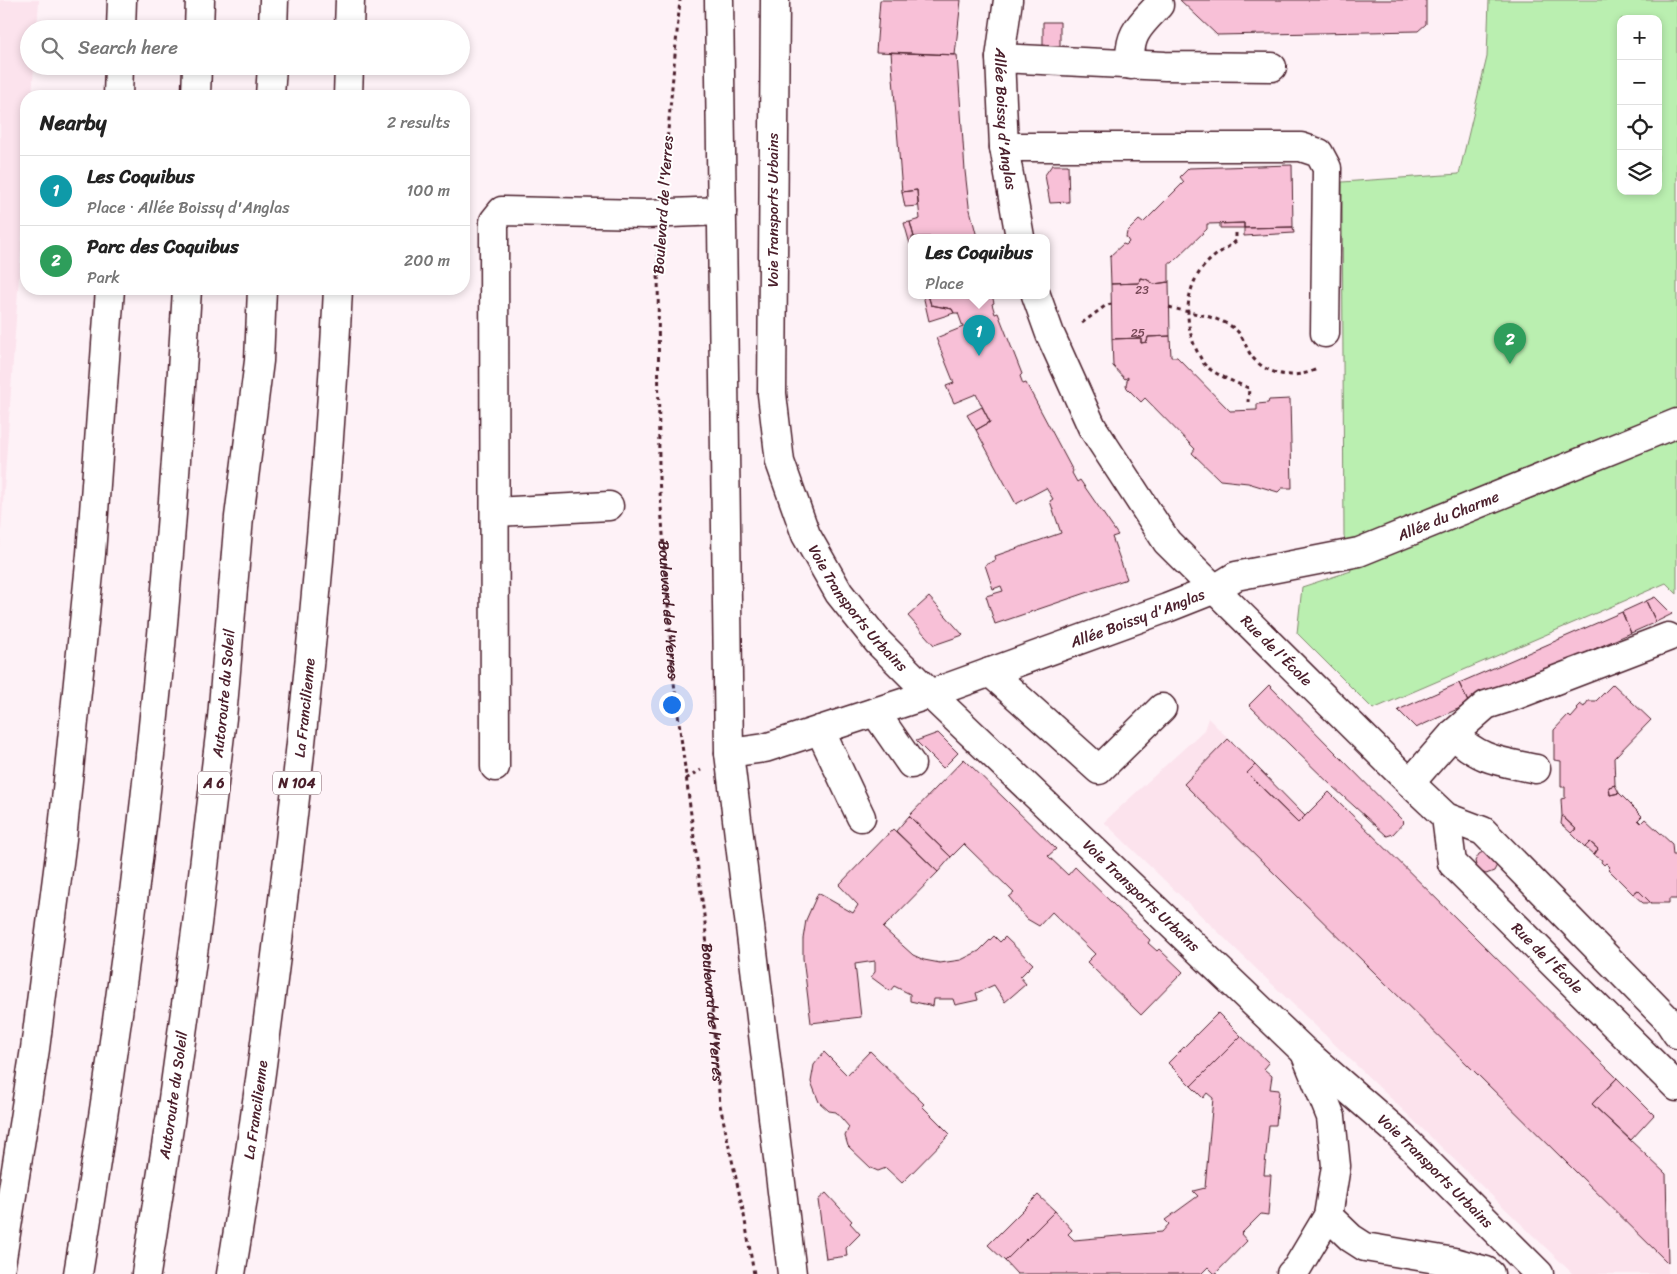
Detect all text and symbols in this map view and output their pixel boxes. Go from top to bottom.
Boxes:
map controls [1617,15,1662,195]
button: + [1617,15,1662,60]
search box [20,20,470,75]
text: Search here [78,31,178,64]
icon: search [38,34,66,62]
street label: Allée Boissy d'Anglas [987,46,1024,192]
button: − [1617,60,1662,105]
text: Nearby [40,104,106,142]
button: locate [1617,105,1662,150]
text: 2 results [387,108,450,137]
street label: Voie Transports Urbains [760,133,786,287]
street label: Boulevard de l'Yerres [645,134,681,275]
button: layers [1617,150,1662,195]
text: Les Coquibus [87,160,194,193]
text: 1 [53,176,59,205]
text: 100 m [406,176,450,205]
text: Place · Allée Boissy d'Anglas [87,193,290,222]
text: Parc des Coquibus [87,230,239,263]
popup [908,234,1050,299]
text: Les Coquibus [925,236,1033,269]
text: 2 [51,246,61,275]
text: 200 m [404,246,450,275]
text: Park [87,263,120,292]
text: Place [925,269,964,298]
house number: 23 [1135,279,1149,301]
pin: 1 [963,315,995,356]
house number: 25 [1131,322,1145,344]
pin: 2 [1494,323,1526,364]
street label: Allée du Charme [1392,483,1503,548]
street label: Boulevard de l'Yerres [650,540,686,681]
street label: Voie Transports Urbains [801,540,914,678]
street label: Allée Boissy d'Anglas [1066,581,1209,655]
street label: Rue de l'École [1234,609,1319,693]
street label: Autoroute du Soleil [204,627,243,760]
street label: La Francilienne [287,657,323,759]
your location [659,692,685,718]
road number: A 6 [198,771,230,794]
road number: N 104 [273,771,321,794]
street label: Voie Transports Urbains [1076,833,1206,959]
street label: Rue de l'École [1505,916,1590,1000]
street label: Boulevard de l'Yerres [694,942,731,1083]
street label: Autoroute du Soleil [151,1029,195,1162]
street label: La Francilienne [236,1059,275,1161]
street label: Voie Transports Urbains [1372,1107,1500,1235]

